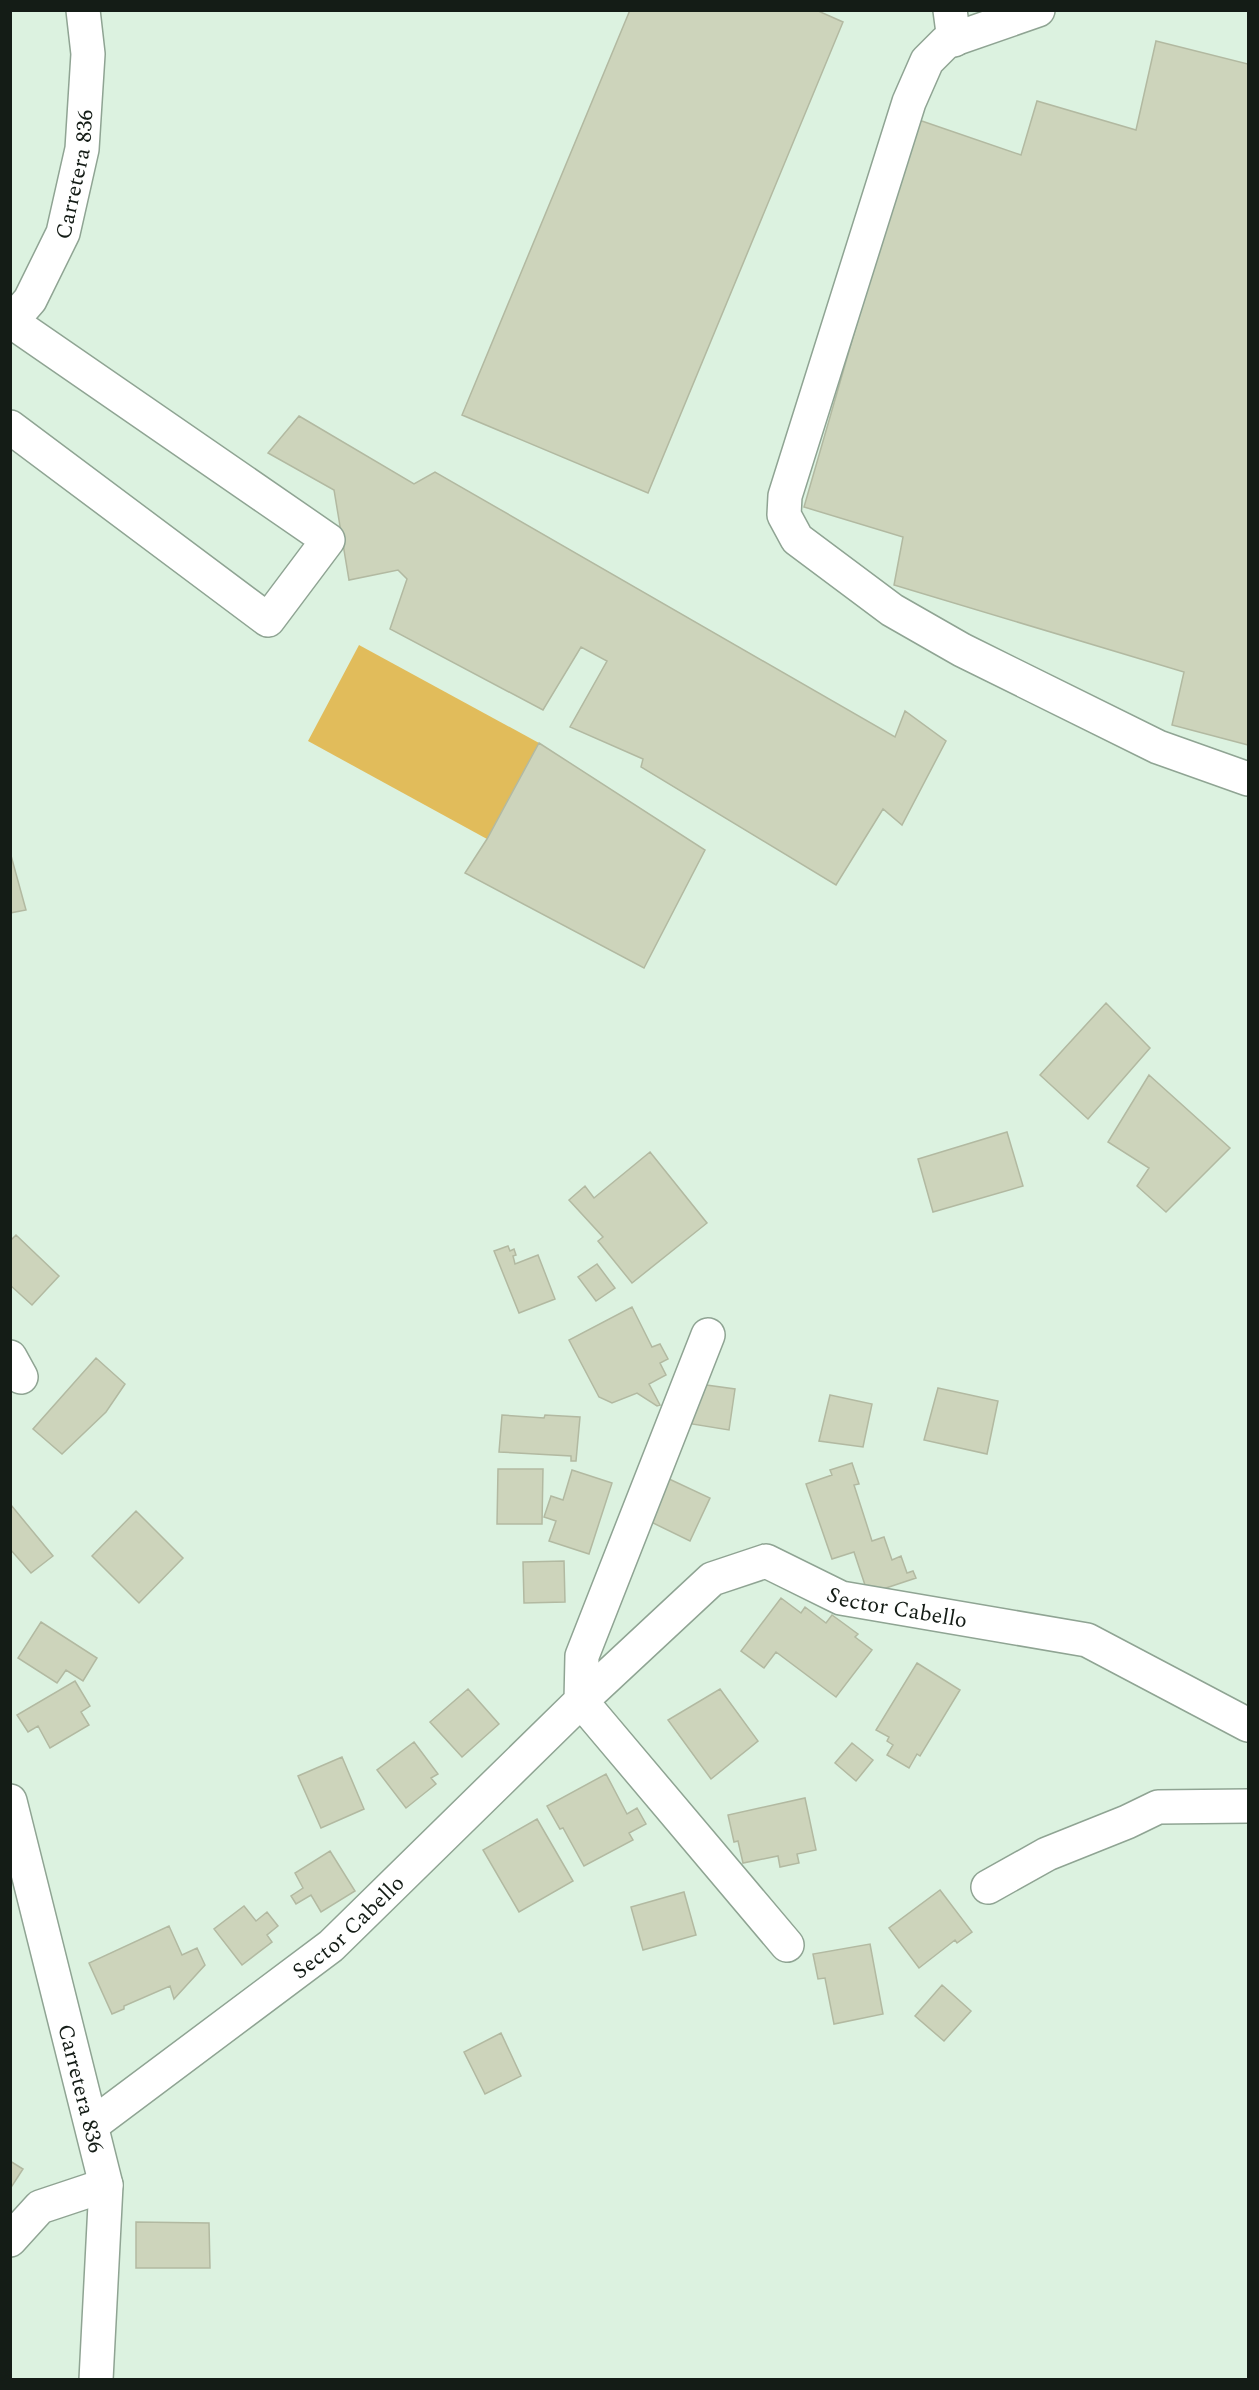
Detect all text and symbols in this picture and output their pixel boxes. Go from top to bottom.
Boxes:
street label: Carretera 836 [47,109,102,243]
street label: Sector Cabello [821,1578,970,1637]
street label: Sector Cabello [286,1868,412,1988]
street label: Carretera 836 [48,2021,112,2156]

